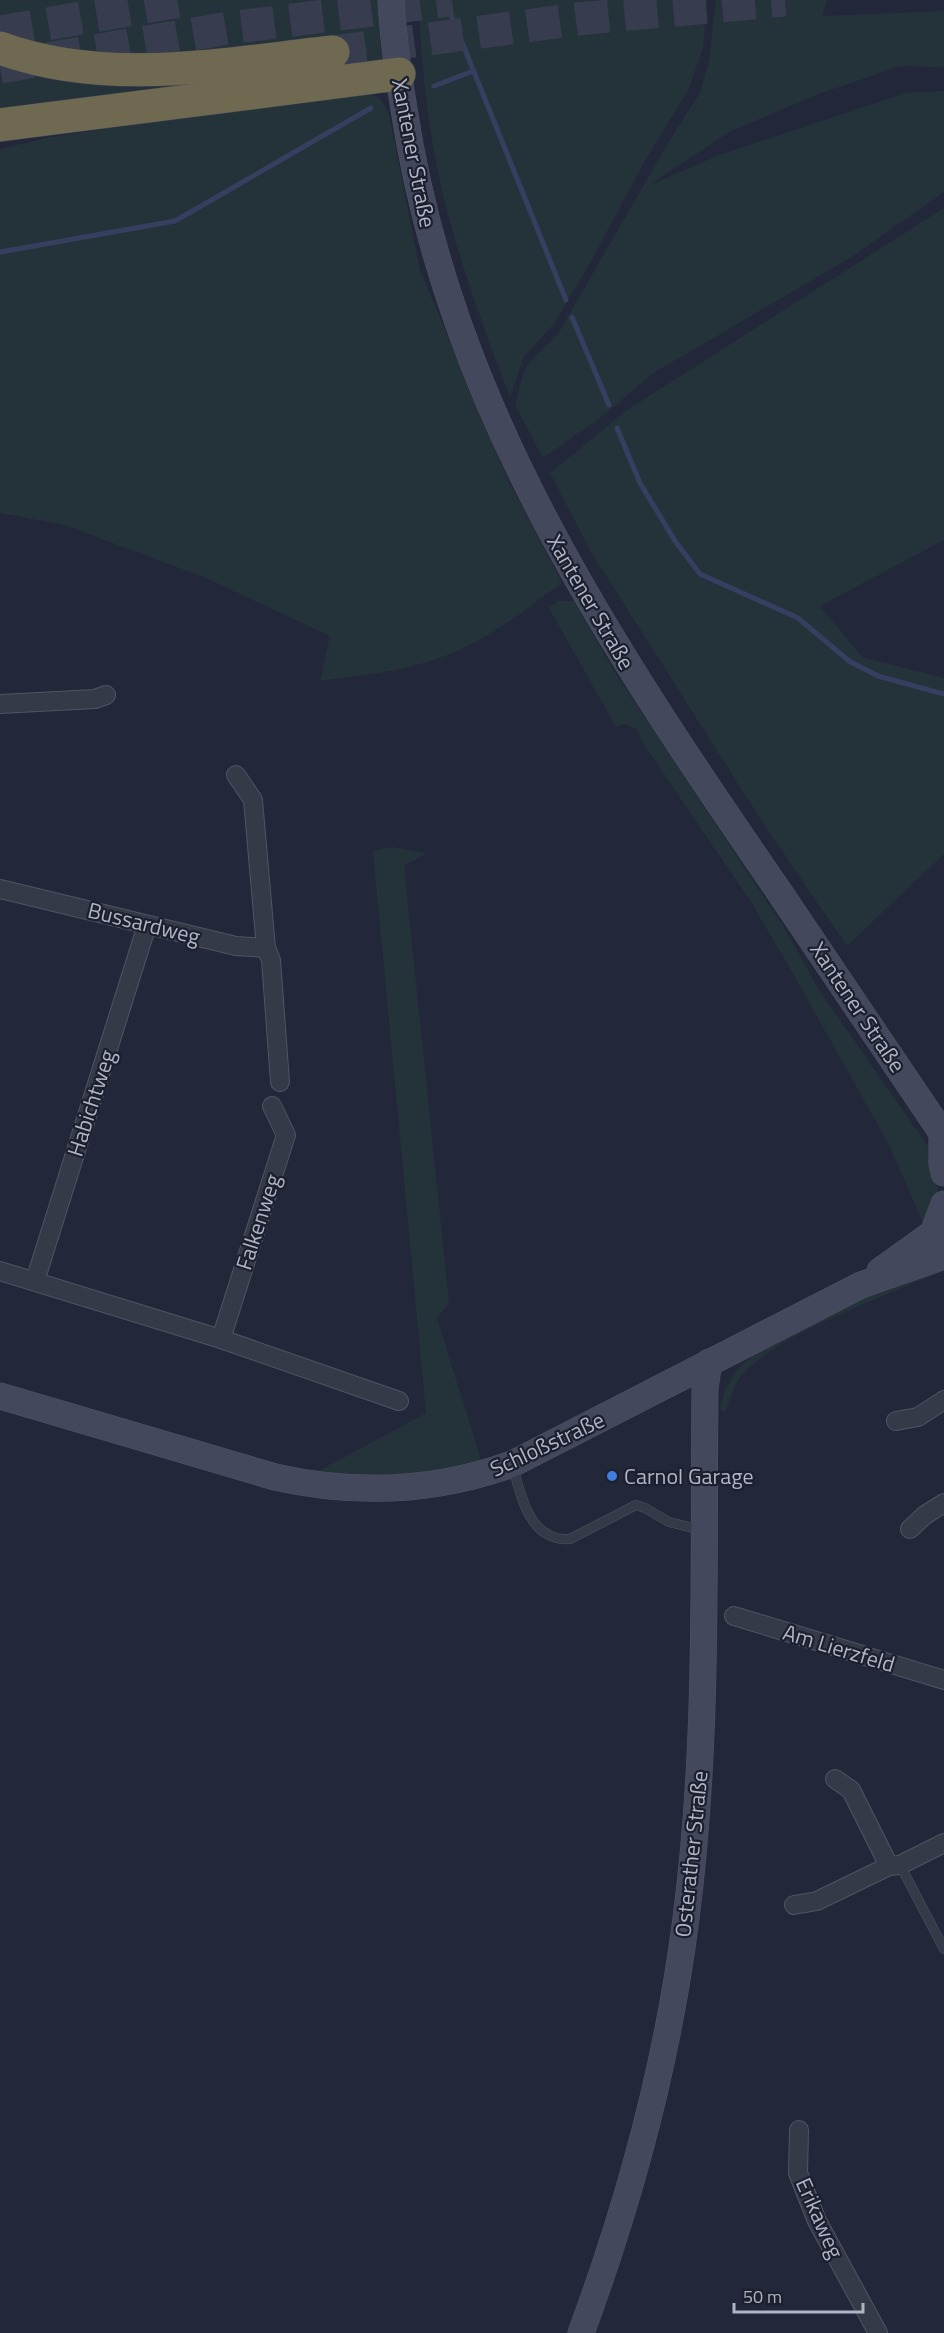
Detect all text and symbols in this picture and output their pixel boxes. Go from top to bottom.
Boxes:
street label: Xantener Straße [383,76,445,230]
street label: Xantener Straße [539,528,643,676]
street label: Bussardweg [84,893,204,953]
street label: Xantener Straße [802,935,914,1079]
street label: Habichtweg [58,1045,124,1161]
street label: Falkenweg [227,1170,289,1274]
street label: Schloßstraße [484,1403,610,1485]
place label: Carnol Garage [624,1459,754,1493]
marker: Carnol Garage [605,1469,619,1483]
street label: Am Lierzfeld [779,1615,899,1681]
street label: Osterather Straße [665,1769,717,1939]
street label: Erikaweg [787,2172,853,2264]
scale bar [734,2276,863,2314]
text: 50 m [743,2283,782,2310]

